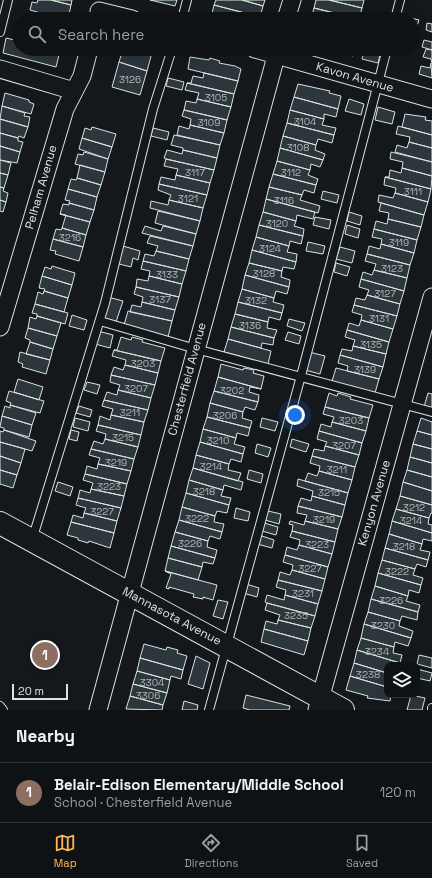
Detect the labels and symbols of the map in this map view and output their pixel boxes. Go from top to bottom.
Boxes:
street label: Kavon Avenue [314,58,396,96]
house number: 3126 [119,73,141,86]
house number: 3105 [205,91,227,104]
house number: 3104 [294,115,316,128]
house number: 3109 [198,116,220,129]
house number: 3108 [287,141,309,154]
street label: Pelham Avenue [21,143,61,231]
house number: 3117 [185,166,205,179]
house number: 3112 [281,166,301,179]
house number: 3111 [404,185,422,198]
house number: 3121 [178,192,198,205]
house number: 3116 [274,194,294,207]
house number: 3120 [266,217,288,230]
house number: 3216 [59,231,81,244]
house number: 3119 [389,236,409,249]
house number: 3124 [259,242,281,255]
house number: 3123 [381,262,403,275]
house number: 3128 [253,267,275,280]
house number: 3133 [156,268,178,281]
house number: 3127 [374,287,396,300]
house number: 3137 [149,293,171,306]
house number: 3132 [245,294,267,307]
house number: 3131 [369,312,389,325]
house number: 3136 [239,319,261,332]
street label: Chesterfield Avenue [164,321,210,437]
house number: 3135 [360,338,382,351]
house number: 3203 [131,357,155,370]
house number: 3139 [354,363,376,376]
house number: 3207 [124,382,148,395]
house number: 3202 [220,384,244,397]
your location [285,405,305,425]
house number: 3211 [120,406,140,419]
house number: 3206 [213,409,237,422]
house number: 3203 [339,414,363,427]
house number: 3215 [112,431,134,444]
house number: 3210 [207,434,229,447]
house number: 3207 [332,439,356,452]
house number: 3219 [105,456,127,469]
street label: Kenyon Avenue [354,458,394,548]
house number: 3214 [200,460,222,473]
house number: 3211 [327,463,347,476]
house number: 3223 [97,480,121,493]
house number: 3218 [193,485,215,498]
house number: 3215 [318,486,340,499]
house number: 3212 [403,501,425,514]
house number: 3227 [90,505,114,518]
house number: 3222 [185,512,209,525]
house number: 3219 [313,513,335,526]
house number: 3214 [400,514,422,527]
house number: 3226 [178,537,202,550]
house number: 3223 [305,538,329,551]
house number: 3218 [393,540,415,553]
house number: 3227 [298,562,322,575]
house number: 3222 [385,565,409,578]
street label: Mannasota Avenue [120,583,224,649]
house number: 3231 [292,587,314,600]
house number: 3226 [379,594,403,607]
house number: 3235 [284,609,308,622]
house number: 3230 [371,619,395,632]
pin: 1 [32,640,58,670]
house number: 3234 [365,645,389,658]
house number: 3238 [356,668,380,681]
house number: 3304 [140,676,164,689]
scale bar [12,682,68,701]
house number: 3306 [136,689,160,702]

